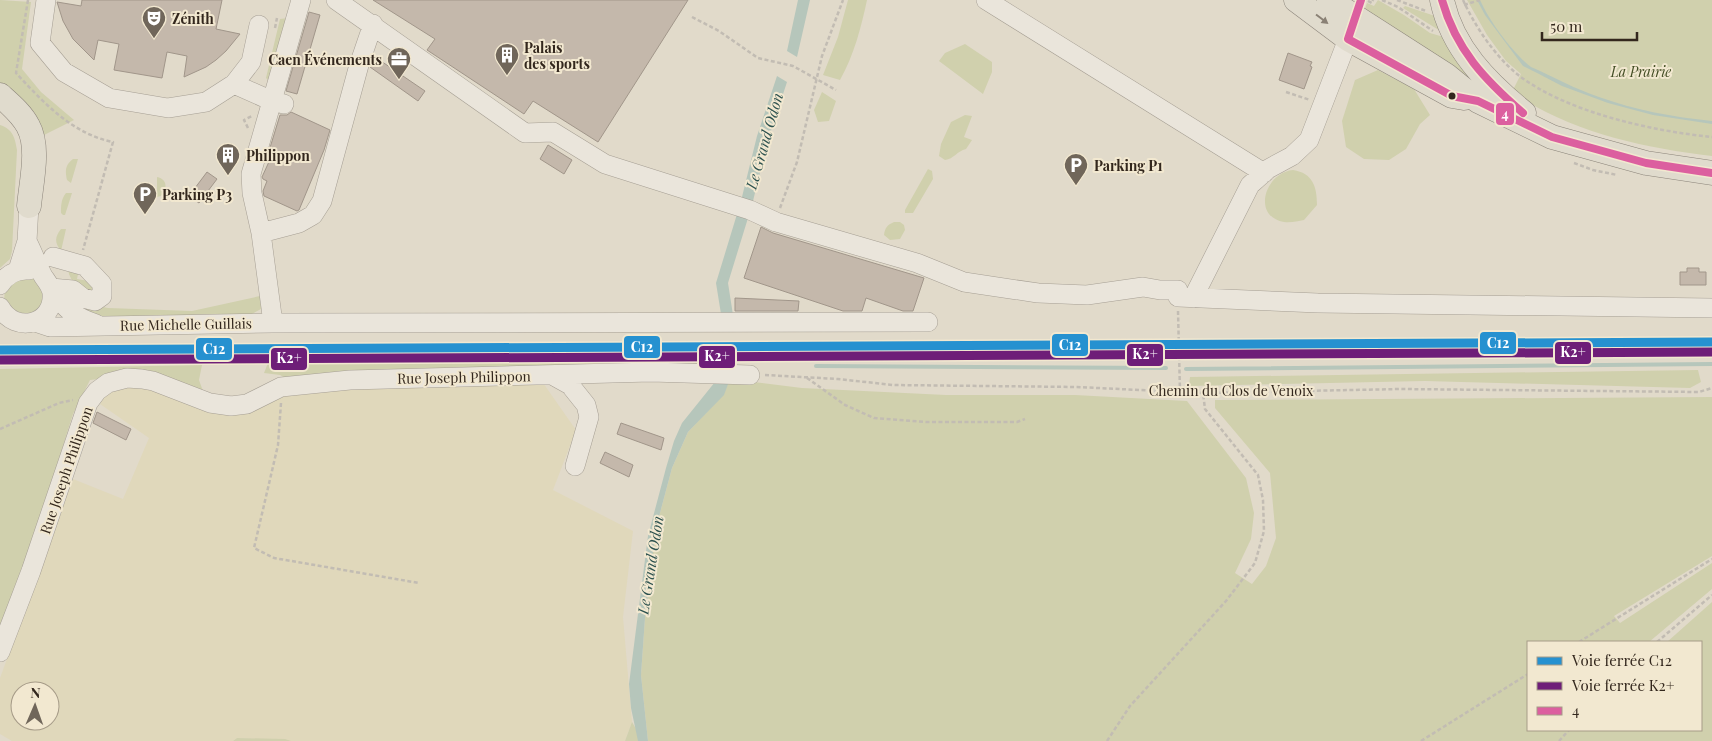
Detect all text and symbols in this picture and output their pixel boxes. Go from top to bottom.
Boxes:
theatre icon: Zénith [141,5,167,39]
place label: Zénith [172,9,214,28]
scale bar [1542,10,1637,42]
one-way arrow [1315,14,1328,25]
text: 50 m [1550,16,1583,36]
place label: Palais des sports [524,38,590,73]
building icon: Palais des sports [494,42,520,76]
office icon: Caen Événements [386,46,412,80]
place label: Caen Événements [268,50,382,69]
park label: La Prairie [1610,62,1671,81]
water label: Le Grand Odon [740,91,787,192]
unlabelled marker [1447,91,1457,101]
line badge: 4 [1495,102,1515,126]
text: 4 [1501,104,1509,123]
building icon: Philippon [215,142,241,176]
place label: Philippon [246,146,310,165]
parking icon: Parking P1 [1063,152,1089,186]
place label: Parking P1 [1094,156,1163,175]
parking icon: Parking P3 [132,181,158,215]
place label: Parking P3 [162,185,232,204]
street label: Rue Michelle Guillais [120,313,252,335]
line badge: C12 [1479,331,1517,355]
line badge: C12 [1051,333,1089,357]
text: C12 [1487,333,1509,352]
line badge: C12 [623,335,661,359]
text: C12 [1059,335,1081,354]
line badge: C12 [195,337,233,361]
text: C12 [631,337,653,356]
text: C12 [203,339,225,358]
line badge: K2+ [1554,341,1592,365]
text: K2+ [1560,342,1586,361]
line badge: K2+ [1126,343,1164,367]
text: K2+ [1132,344,1158,363]
line badge: K2+ [698,345,736,369]
text: K2+ [704,346,730,365]
line badge: K2+ [270,347,308,371]
text: K2+ [276,348,302,367]
street label: Rue Joseph Philippon [397,366,532,388]
street label: Chemin du Clos de Venoix [1149,381,1314,400]
street label: Rue Joseph Philippon [35,403,97,536]
water label: Le Grand Odon [632,514,668,617]
legend [1527,641,1702,731]
text: Voie ferrée C12 [1571,650,1672,670]
text: Voie ferrée K2+ [1571,675,1675,695]
north arrow [10,681,60,731]
text: N [30,683,41,702]
text: 4 [1572,700,1579,720]

